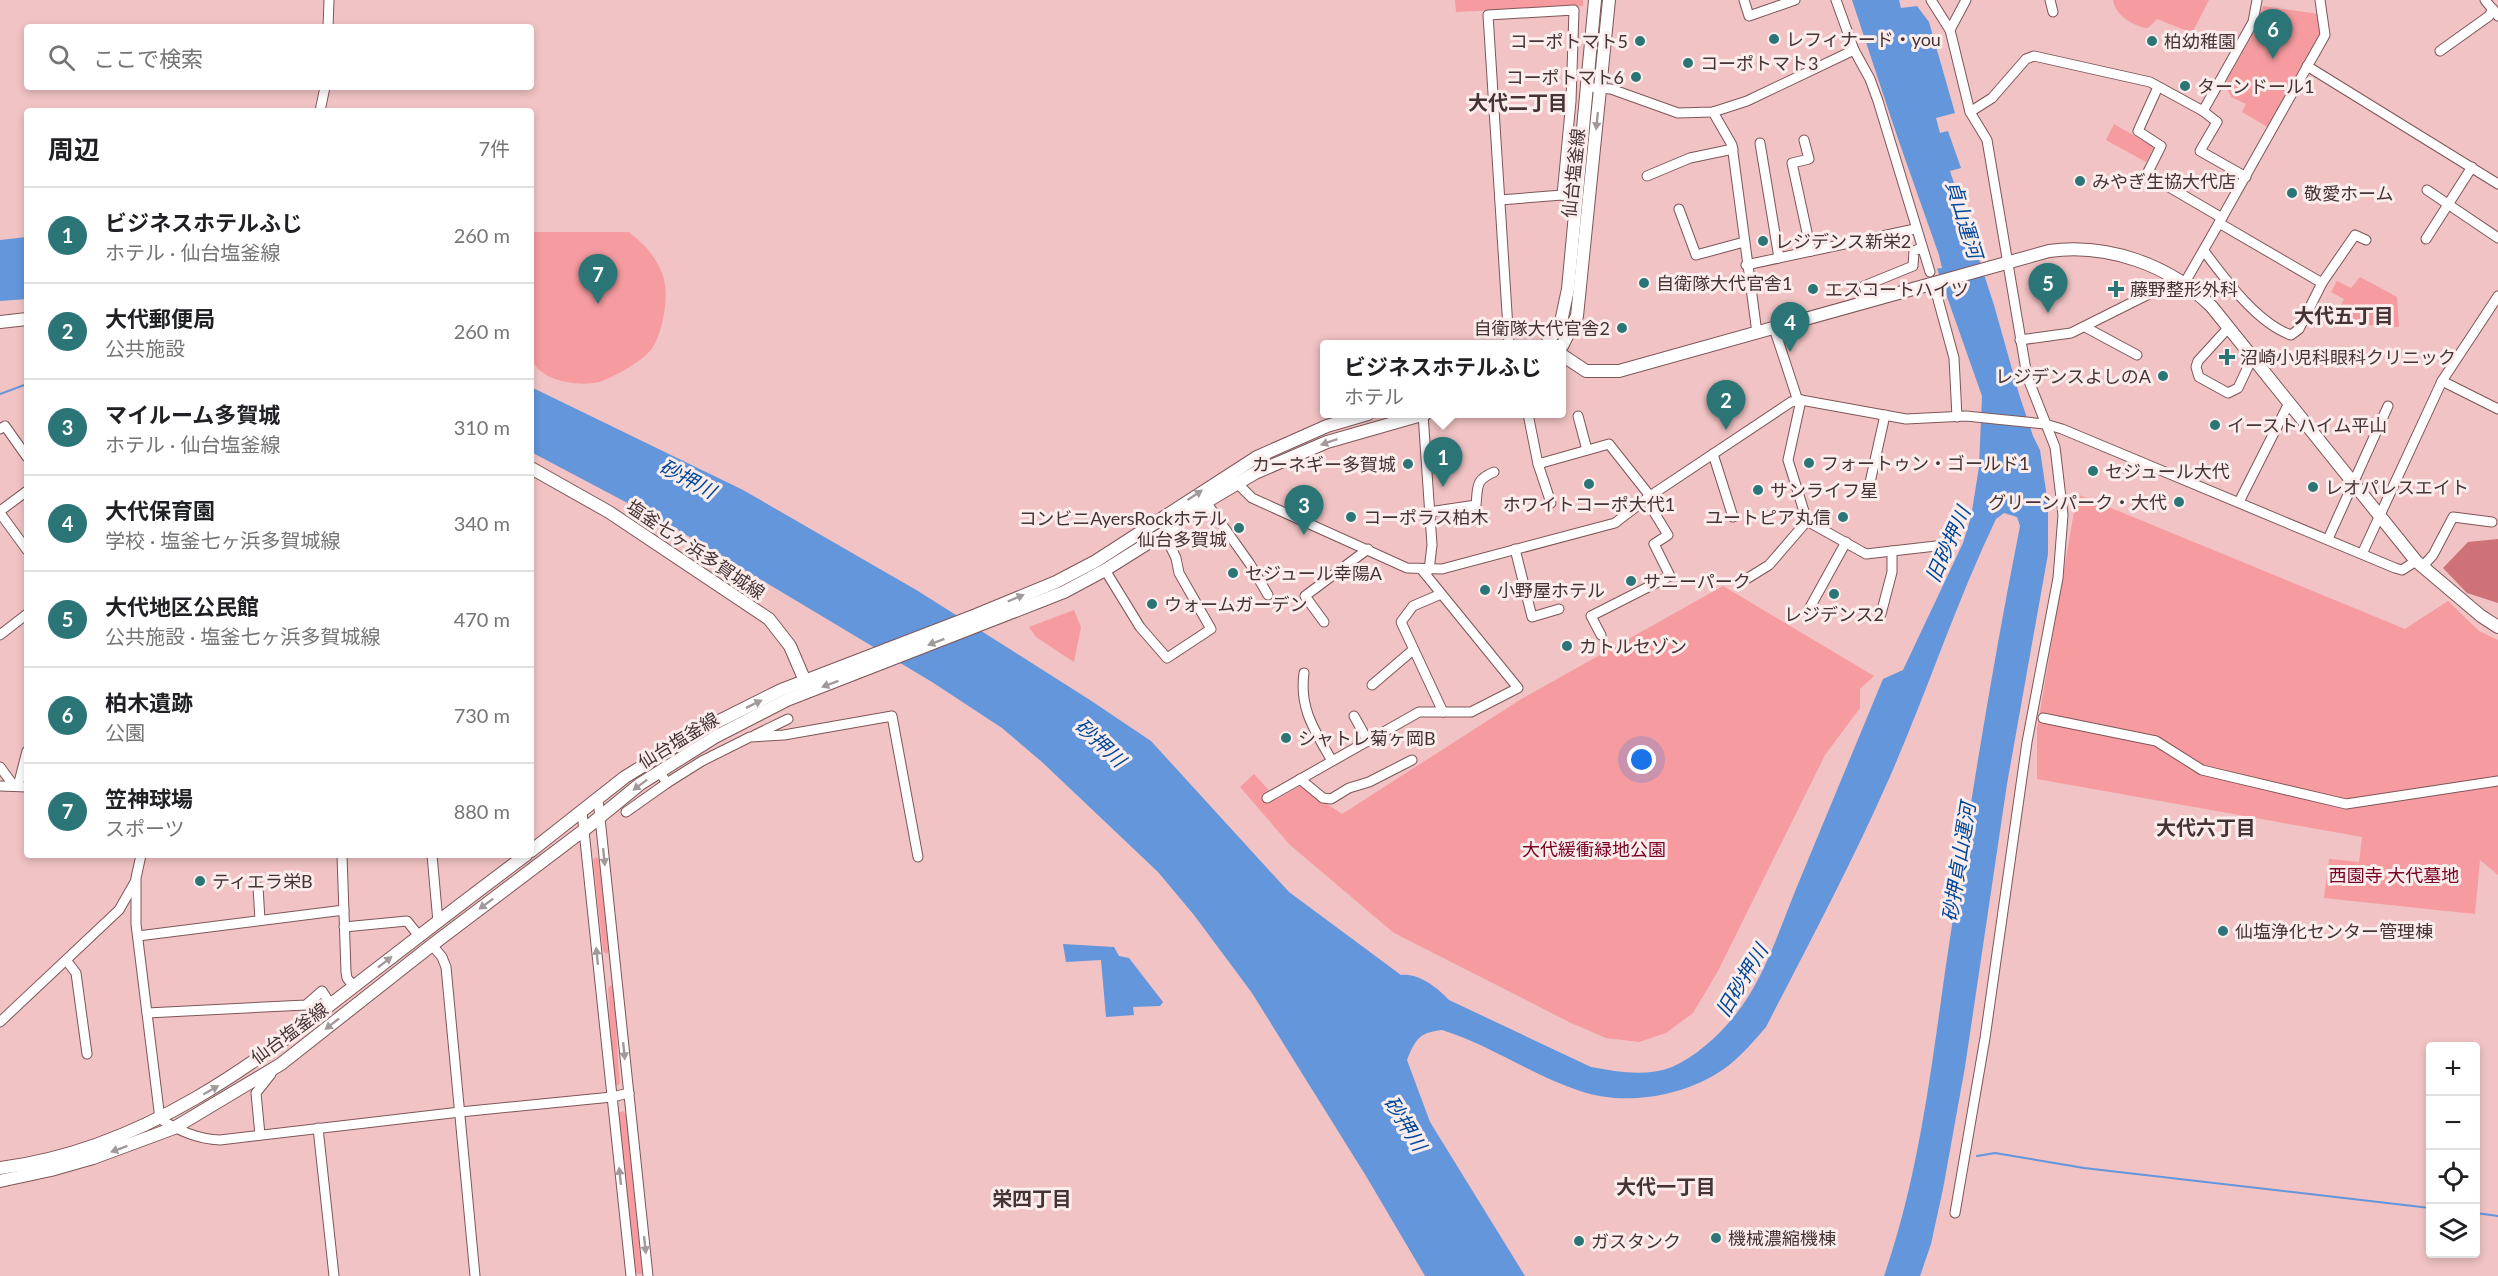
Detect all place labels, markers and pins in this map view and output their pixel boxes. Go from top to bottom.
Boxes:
pin: 6 [2254,10,2292,59]
place label: レフィナード・you [1786,28,1941,50]
place label: コーポトマト5 [1510,30,1628,52]
place label: 柏幼稚園 [2164,30,2236,52]
marker: レフィナード・you [1767,32,1781,46]
marker: コーポトマト5 [1633,34,1647,48]
marker: 柏幼稚園 [2145,34,2159,48]
place label: コーポトマト3 [1700,52,1818,74]
marker: コーポトマト3 [1681,56,1695,70]
place label: コーポトマト6 [1506,66,1624,88]
marker: コーポトマト6 [1629,70,1643,84]
place label: ターンドール1 [2197,75,2315,97]
marker: ターンドール1 [2178,79,2192,93]
place label: みやぎ生協大代店 [2092,170,2236,192]
marker: みやぎ生協大代店 [2073,174,2087,188]
place label: 敬愛ホーム [2304,182,2393,204]
marker: 敬愛ホーム [2285,186,2299,200]
place label: レジデンス新栄2 [1775,230,1911,252]
marker: レジデンス新栄2 [1756,234,1770,248]
pin: 7 [578,254,618,304]
pin: 5 [2028,264,2068,313]
place label: 自衛隊大代官舎1 [1656,272,1792,294]
marker: 自衛隊大代官舎1 [1637,276,1651,290]
place label: エスコートハイツ [1825,278,1969,300]
place label: 藤野整形外科 [2130,278,2238,300]
marker: 藤野整形外科 [2107,280,2125,298]
marker: エスコートハイツ [1806,282,1820,296]
pin: 4 [1770,302,1810,352]
place label: 自衛隊大代官舎2 [1474,317,1610,339]
marker: 自衛隊大代官舎2 [1615,321,1629,335]
place label: 沼崎小児科眼科クリニック [2240,346,2456,368]
marker: 沼崎小児科眼科クリニック [2218,348,2236,366]
place label: レジデンスよしのA [1995,365,2152,387]
marker: レジデンスよしのA [2156,369,2170,383]
pin: 2 [1706,380,1746,430]
place label: イーストハイム平山 [2227,414,2387,436]
marker: イーストハイム平山 [2208,418,2222,432]
pin: 1 [1424,438,1462,487]
place label: フォートゥン・ゴールド1 [1821,452,2029,474]
place label: カーネギー多賀城 [1252,453,1396,475]
marker: フォートゥン・ゴールド1 [1802,456,1816,470]
marker: カーネギー多賀城 [1401,457,1415,471]
place label: セジュール大代 [2105,460,2230,482]
marker: セジュール大代 [2086,464,2100,478]
place label: レオパレスエイト [2325,476,2469,498]
marker: ホワイトコーポ大代1 [1582,477,1596,491]
place label: サンライフ星 [1770,479,1878,501]
marker: レオパレスエイト [2306,480,2320,494]
marker: サンライフ星 [1751,483,1765,497]
pin: 3 [1284,486,1324,535]
place label: グリーンパーク・大代 [1988,491,2167,513]
place label: ホワイトコーポ大代1 [1503,493,1675,515]
marker: グリーンパーク・大代 [2172,495,2186,509]
place label: コーポラス柏木 [1363,506,1489,528]
place label: ユートピア丸信 [1705,506,1831,528]
place label: コンビニAyersRockホテル 仙台多賀城 [1018,507,1227,550]
marker: コーポラス柏木 [1344,510,1358,524]
marker: ユートピア丸信 [1836,510,1850,524]
marker: コンビニAyersRockホテル 仙台多賀城 [1232,521,1246,535]
place label: セジュール幸陽A [1245,562,1383,584]
marker: セジュール幸陽A [1226,566,1240,580]
place label: サニーパーク [1643,570,1751,592]
marker: サニーパーク [1624,574,1638,588]
place label: 小野屋ホテル [1497,579,1605,601]
marker: 小野屋ホテル [1478,583,1492,597]
marker: レジデンス2 [1827,587,1841,601]
place label: ウォームガーデン [1164,593,1307,615]
marker: ウォームガーデン [1145,597,1159,611]
place label: レジデンス2 [1784,603,1884,625]
place label: カトルセゾン [1579,635,1687,657]
marker: カトルセゾン [1560,639,1574,653]
place label: シャトレ菊ヶ岡B [1298,727,1436,749]
marker: シャトレ菊ヶ岡B [1279,731,1293,745]
place label: ティエラ栄B [212,870,313,892]
marker: ティエラ栄B [193,874,207,888]
place label: 仙塩浄化センター管理棟 [2235,920,2433,942]
marker: 仙塩浄化センター管理棟 [2216,924,2230,938]
place label: 機械濃縮機棟 [1728,1227,1836,1249]
place label: ガスタンク [1591,1230,1681,1252]
marker: 機械濃縮機棟 [1709,1231,1723,1245]
marker: ガスタンク [1572,1234,1586,1248]

